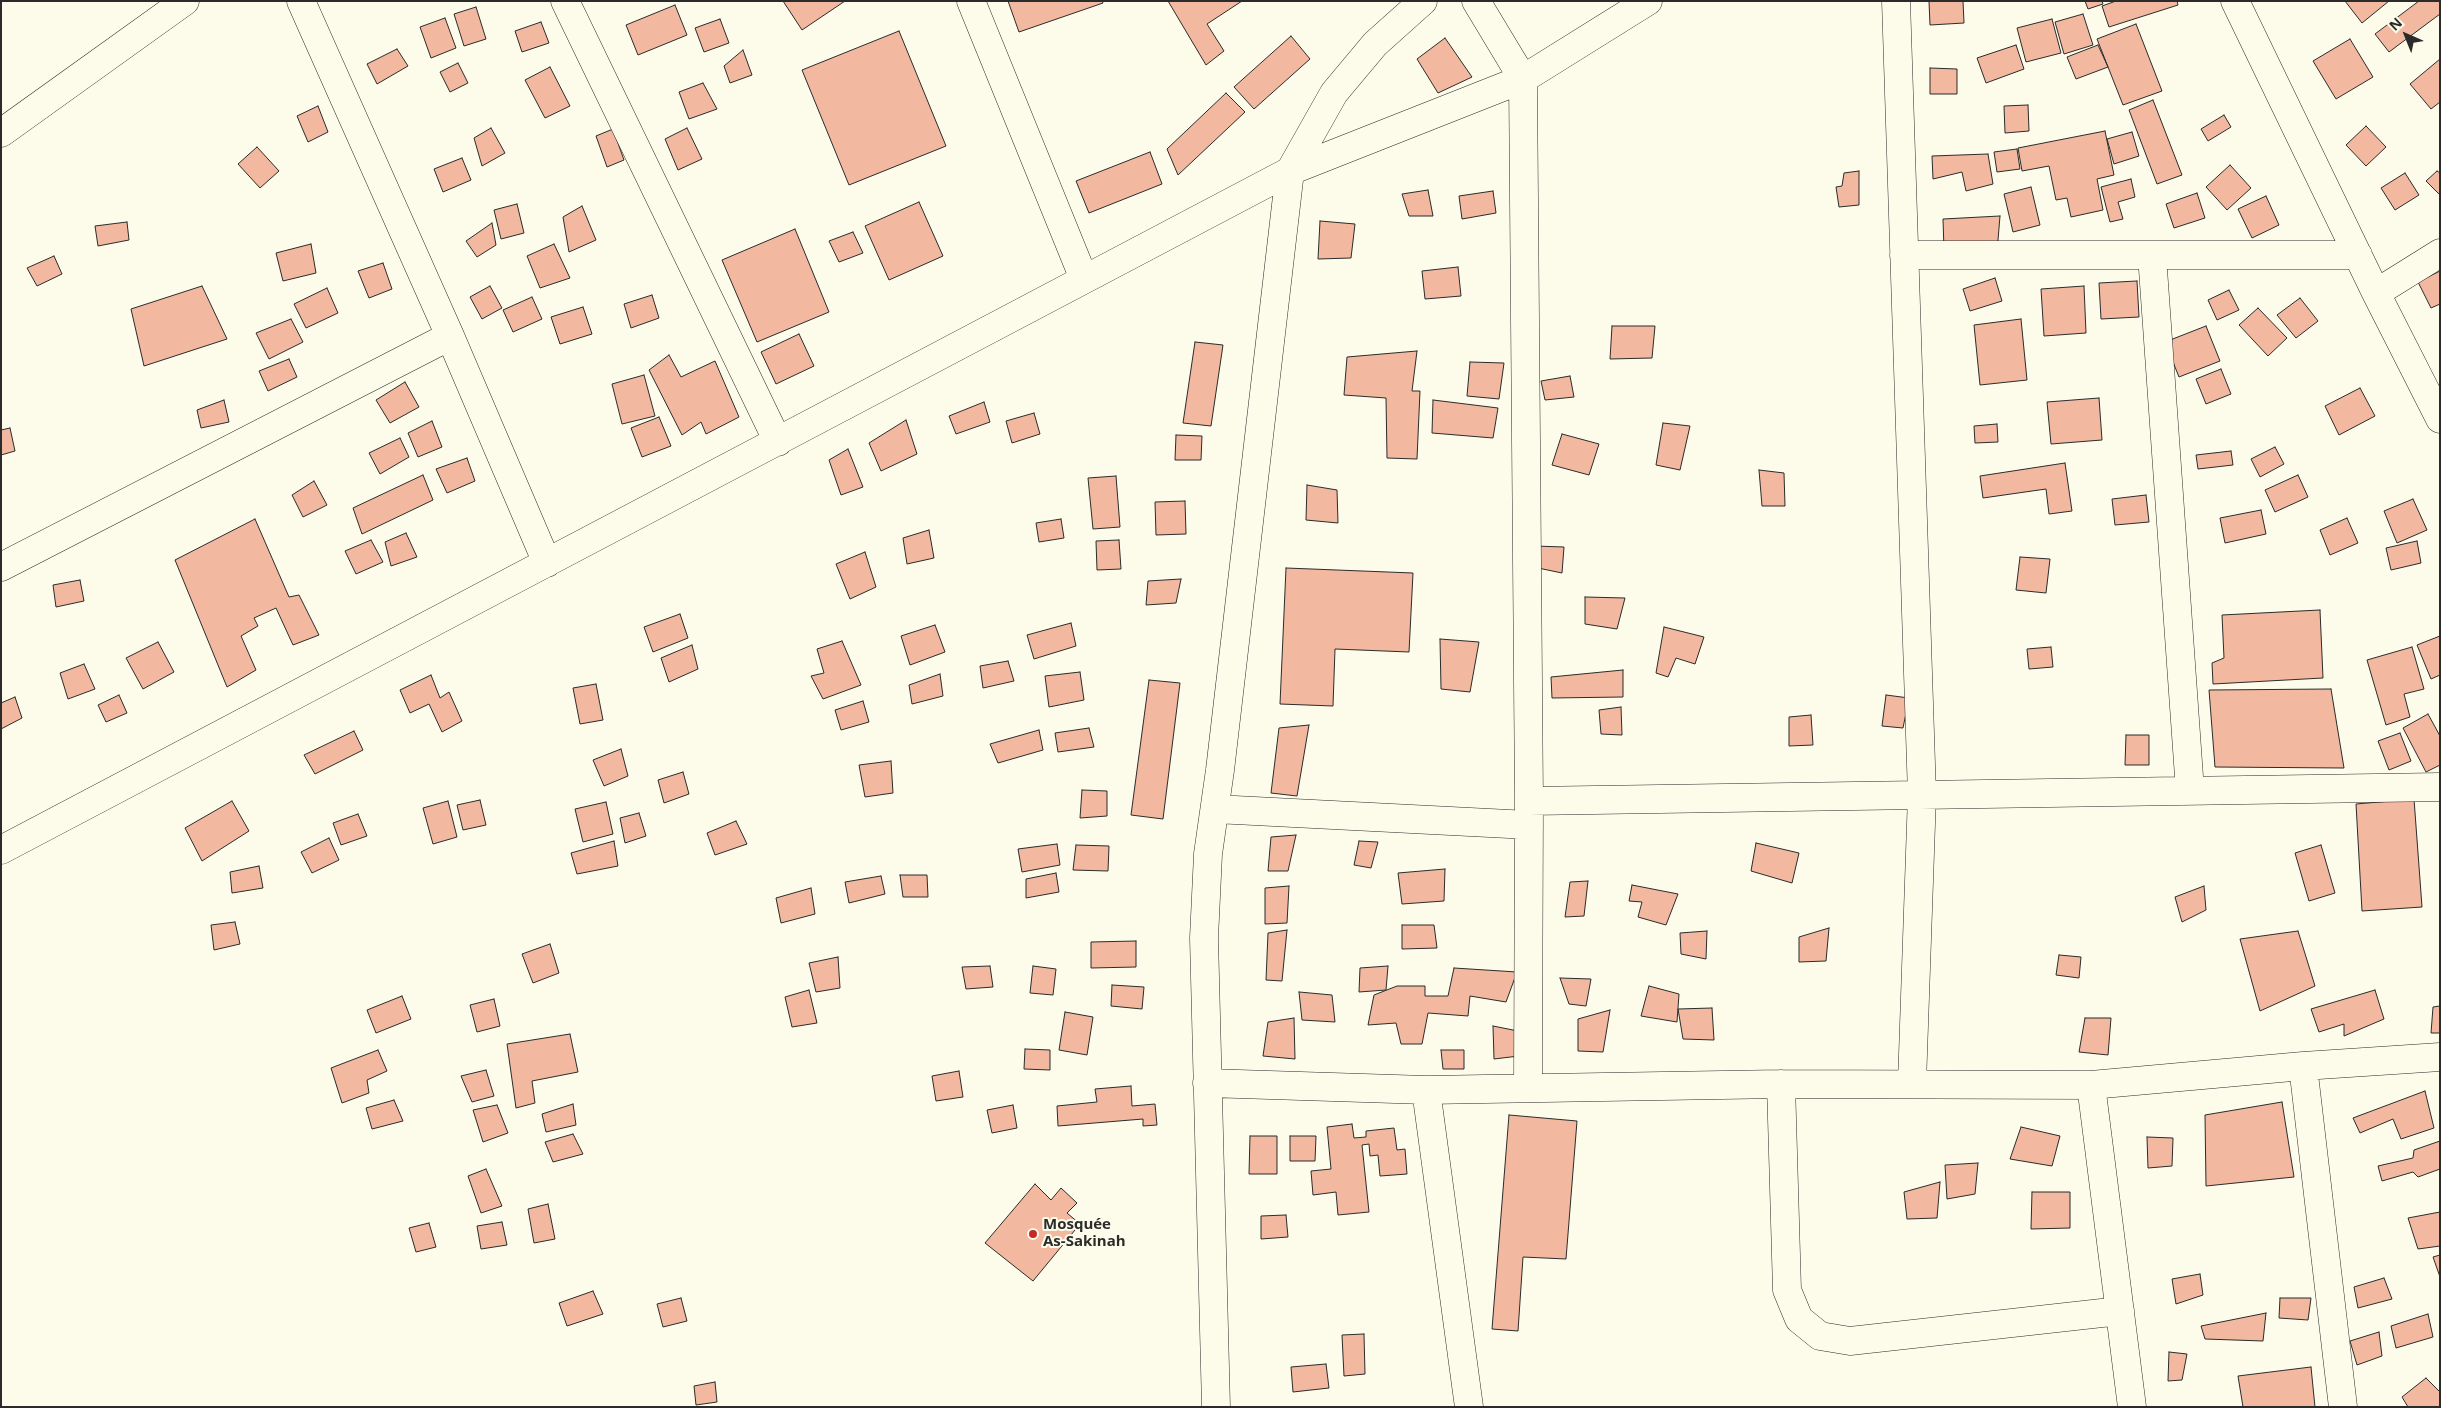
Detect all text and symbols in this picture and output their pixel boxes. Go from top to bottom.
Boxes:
north arrow [2381,10,2431,60]
text: N [2385,13,2406,35]
place label: Mosquée As-Sakinah [1043,1216,1126,1251]
marker: Mosquée As-Sakinah [1027,1228,1039,1240]

